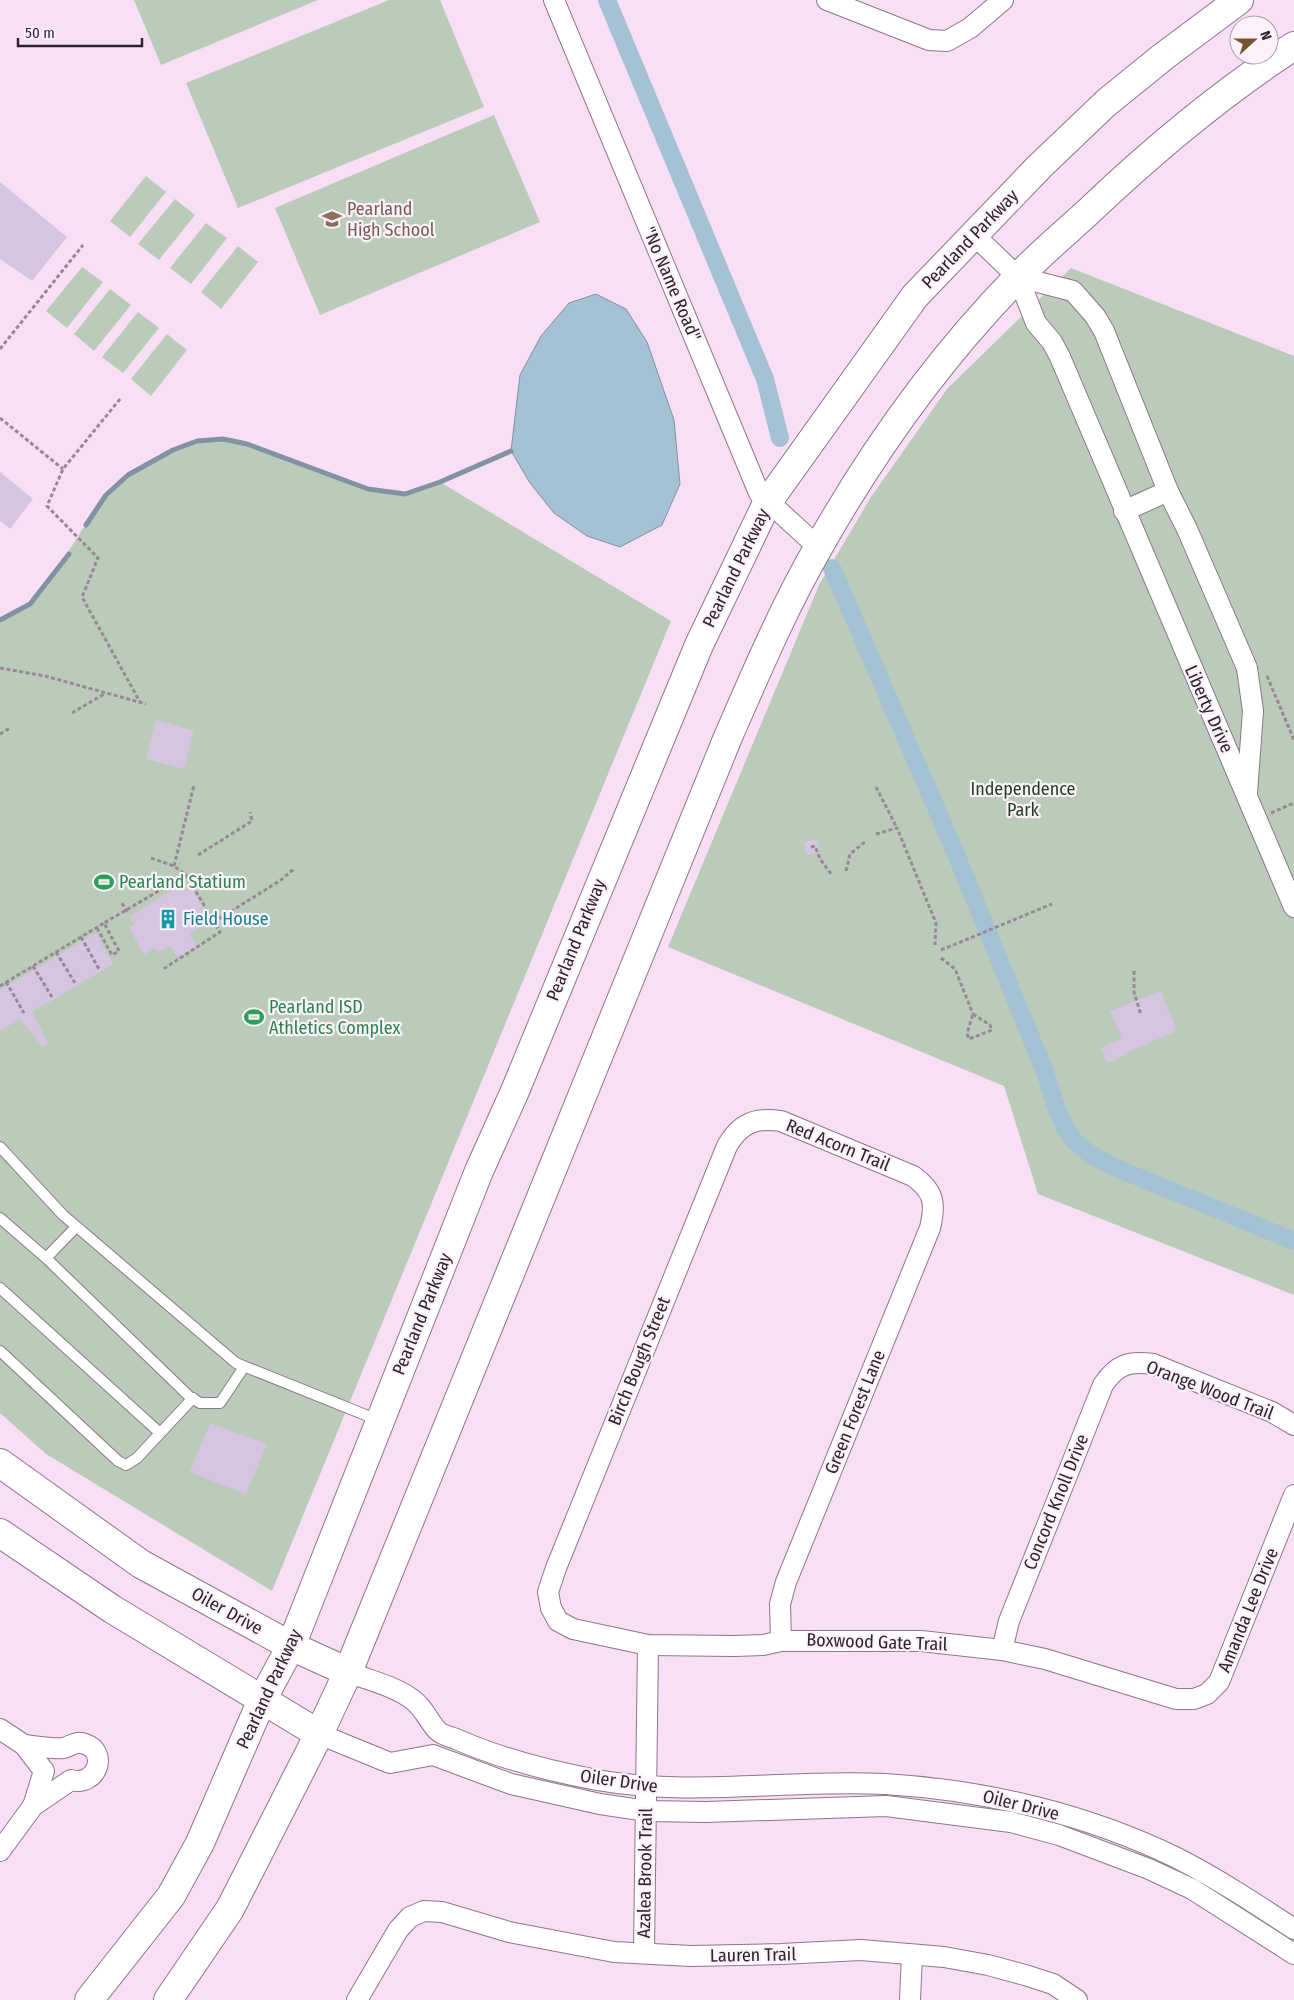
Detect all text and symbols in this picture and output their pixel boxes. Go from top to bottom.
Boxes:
scale bar [18,15,141,47]
north arrow [1229,15,1279,65]
text: 50 m [25,24,55,42]
text: N [1256,29,1275,42]
street label: Pearland Parkway [917,185,1023,293]
place label: Pearland High School [347,198,435,241]
school or university icon: Pearland High School [321,208,343,230]
street label: "No Name Road" [638,223,706,345]
street label: Pearland Parkway [698,505,774,631]
street label: Liberty Drive [1180,662,1238,756]
park label: Independence Park [971,778,1076,821]
sports icon: Pearland Statium [93,871,115,893]
place label: Pearland Statium [119,871,246,893]
street label: Pearland Parkway [542,876,610,1004]
building icon: Field House [157,908,179,930]
place label: Field House [183,908,269,930]
place label: Pearland ISD Athletics Complex [269,996,400,1039]
sports icon: Pearland ISD Athletics Complex [243,1006,265,1028]
street label: Red Acorn Trail [783,1114,893,1176]
street label: Pearland Parkway [388,1250,456,1378]
street label: Birch Bough Street [603,1293,675,1429]
street label: Green Forest Lane [820,1347,890,1477]
street label: Orange Wood Trail [1143,1356,1277,1424]
street label: Concord Knoll Drive [1019,1431,1093,1573]
street label: Amanda Lee Drive [1213,1545,1283,1675]
street label: Oiler Drive [188,1582,267,1640]
street label: Pearland Parkway [232,1626,306,1752]
street label: Boxwood Gate Trail [806,1629,948,1655]
street label: Oiler Drive [579,1765,659,1797]
street label: Oiler Drive [980,1785,1062,1825]
street label: Azalea Brook Trail [633,1807,657,1938]
street label: Lauren Trail [710,1943,796,1967]

